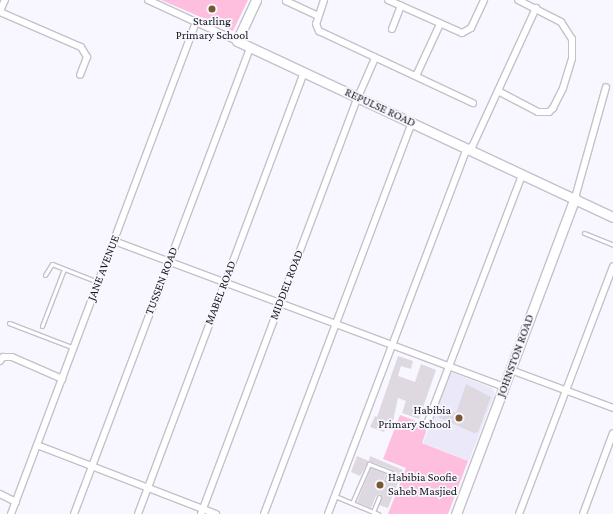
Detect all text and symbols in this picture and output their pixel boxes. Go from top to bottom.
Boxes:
marker: Starling Primary School [207,4,217,14]
place label: Starling Primary School [176,15,248,43]
street label: REPULSE ROAD [342,85,418,131]
street label: JANE AVENUE [85,233,123,303]
street label: TUSSEN ROAD [142,245,182,317]
street label: MIDDEL ROAD [267,248,307,322]
street label: MABEL ROAD [202,259,240,327]
street label: JOHNSTON ROAD [494,313,538,399]
place label: Habibia Primary School [378,404,451,432]
marker: Habibia Primary School [454,413,464,423]
place label: Habibia Soofie Saheb Masjied [388,471,457,499]
marker: Habibia Soofie Saheb Masjied [375,480,385,490]

